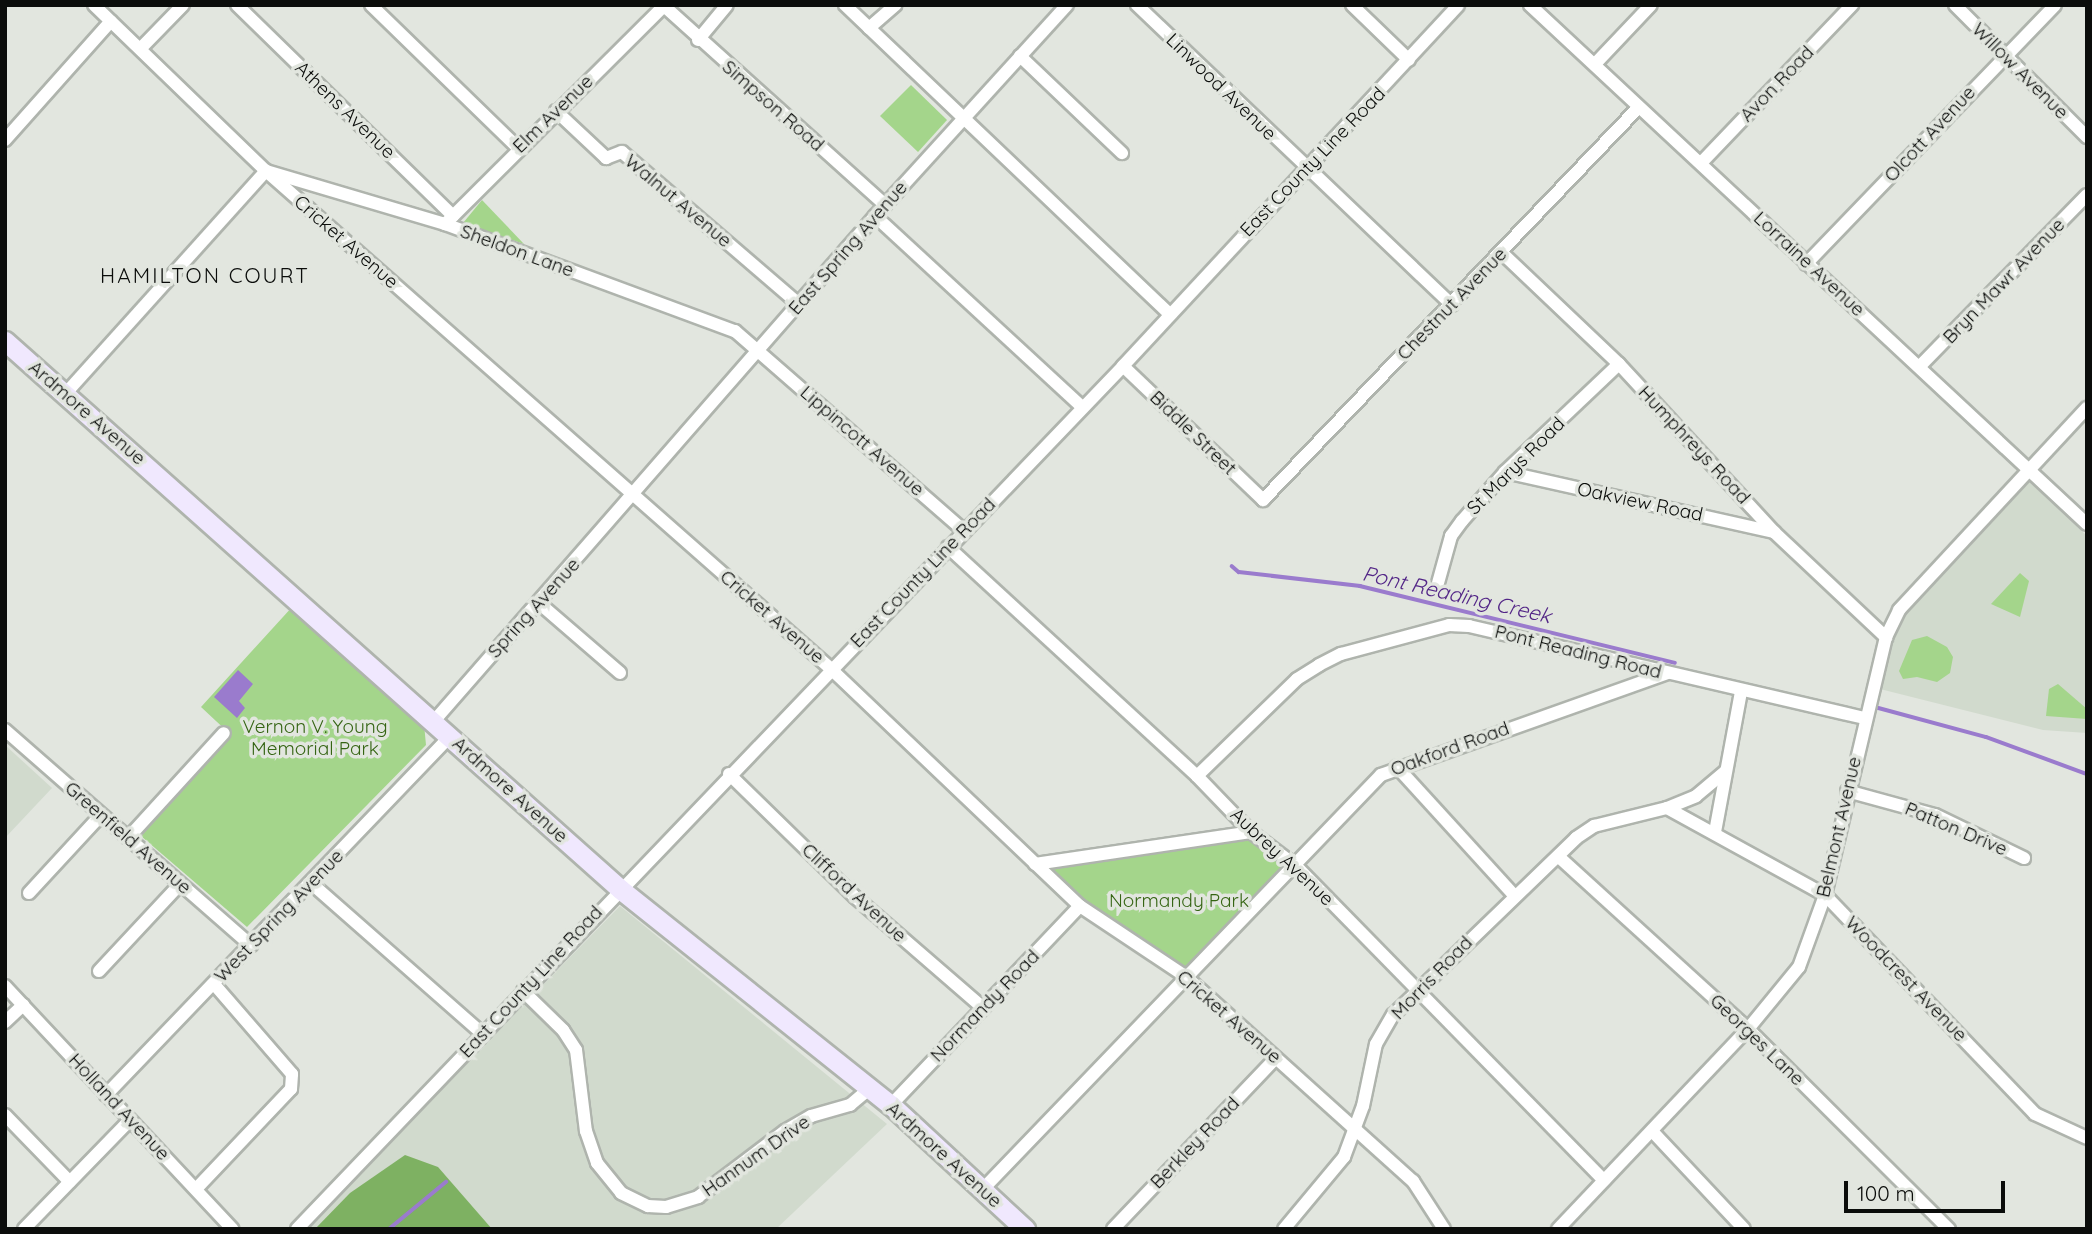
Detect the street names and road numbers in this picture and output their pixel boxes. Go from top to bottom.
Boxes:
street label: Willow Avenue [1967,18,2073,124]
street label: Linwood Avenue [1161,29,1281,145]
street label: Avon Road [1735,41,1819,127]
street label: Simpson Road [717,56,829,156]
street label: Athens Avenue [290,57,400,163]
street label: Elm Avenue [508,70,598,158]
street label: Olcott Avenue [1880,81,1980,187]
street label: East County Line Road [1236,82,1390,242]
street label: Walnut Avenue [620,150,736,252]
street label: East Spring Avenue [784,177,912,319]
street label: Cricket Avenue [289,191,403,293]
street label: Lorraine Avenue [1749,207,1869,321]
street label: Bryn Mawr Avenue [1938,214,2070,348]
street label: Sheldon Lane [457,220,577,282]
street label: Chestnut Avenue [1393,243,1511,365]
street label: Ardmore Avenue [24,356,150,470]
street label: Lippincott Avenue [795,381,929,501]
street label: Humphreys Road [1633,381,1755,509]
street label: Biddle Street [1145,386,1241,480]
street label: St Marys Road [1462,412,1570,520]
street label: Oakview Road [1575,478,1705,526]
street label: East County Line Road [846,493,1000,653]
street label: Spring Avenue [483,553,585,663]
street label: Cricket Avenue [715,566,829,668]
street label: Pont Reading Road [1492,620,1664,684]
street label: Oakford Road [1388,717,1512,781]
street label: Ardmore Avenue [448,732,572,848]
street label: Belmont Avenue [1812,754,1866,900]
street label: Greenfield Avenue [60,777,196,899]
street label: Patton Drive [1901,797,2011,861]
street label: Aubrey Avenue [1226,803,1338,911]
street label: Clifford Avenue [797,839,911,947]
street label: West Spring Avenue [210,845,348,987]
street label: East County Line Road [455,901,607,1063]
street label: Woodcrest Avenue [1840,912,1972,1046]
street label: Morris Road [1387,932,1477,1024]
street label: Normandy Road [926,945,1044,1067]
street label: Cricket Avenue [1172,966,1286,1068]
street label: Georges Lane [1705,989,1809,1091]
street label: Holland Avenue [64,1049,174,1165]
street label: Berkley Road [1146,1092,1244,1194]
street label: Ardmore Avenue [882,1097,1006,1213]
street label: Hannum Drive [698,1110,814,1202]

